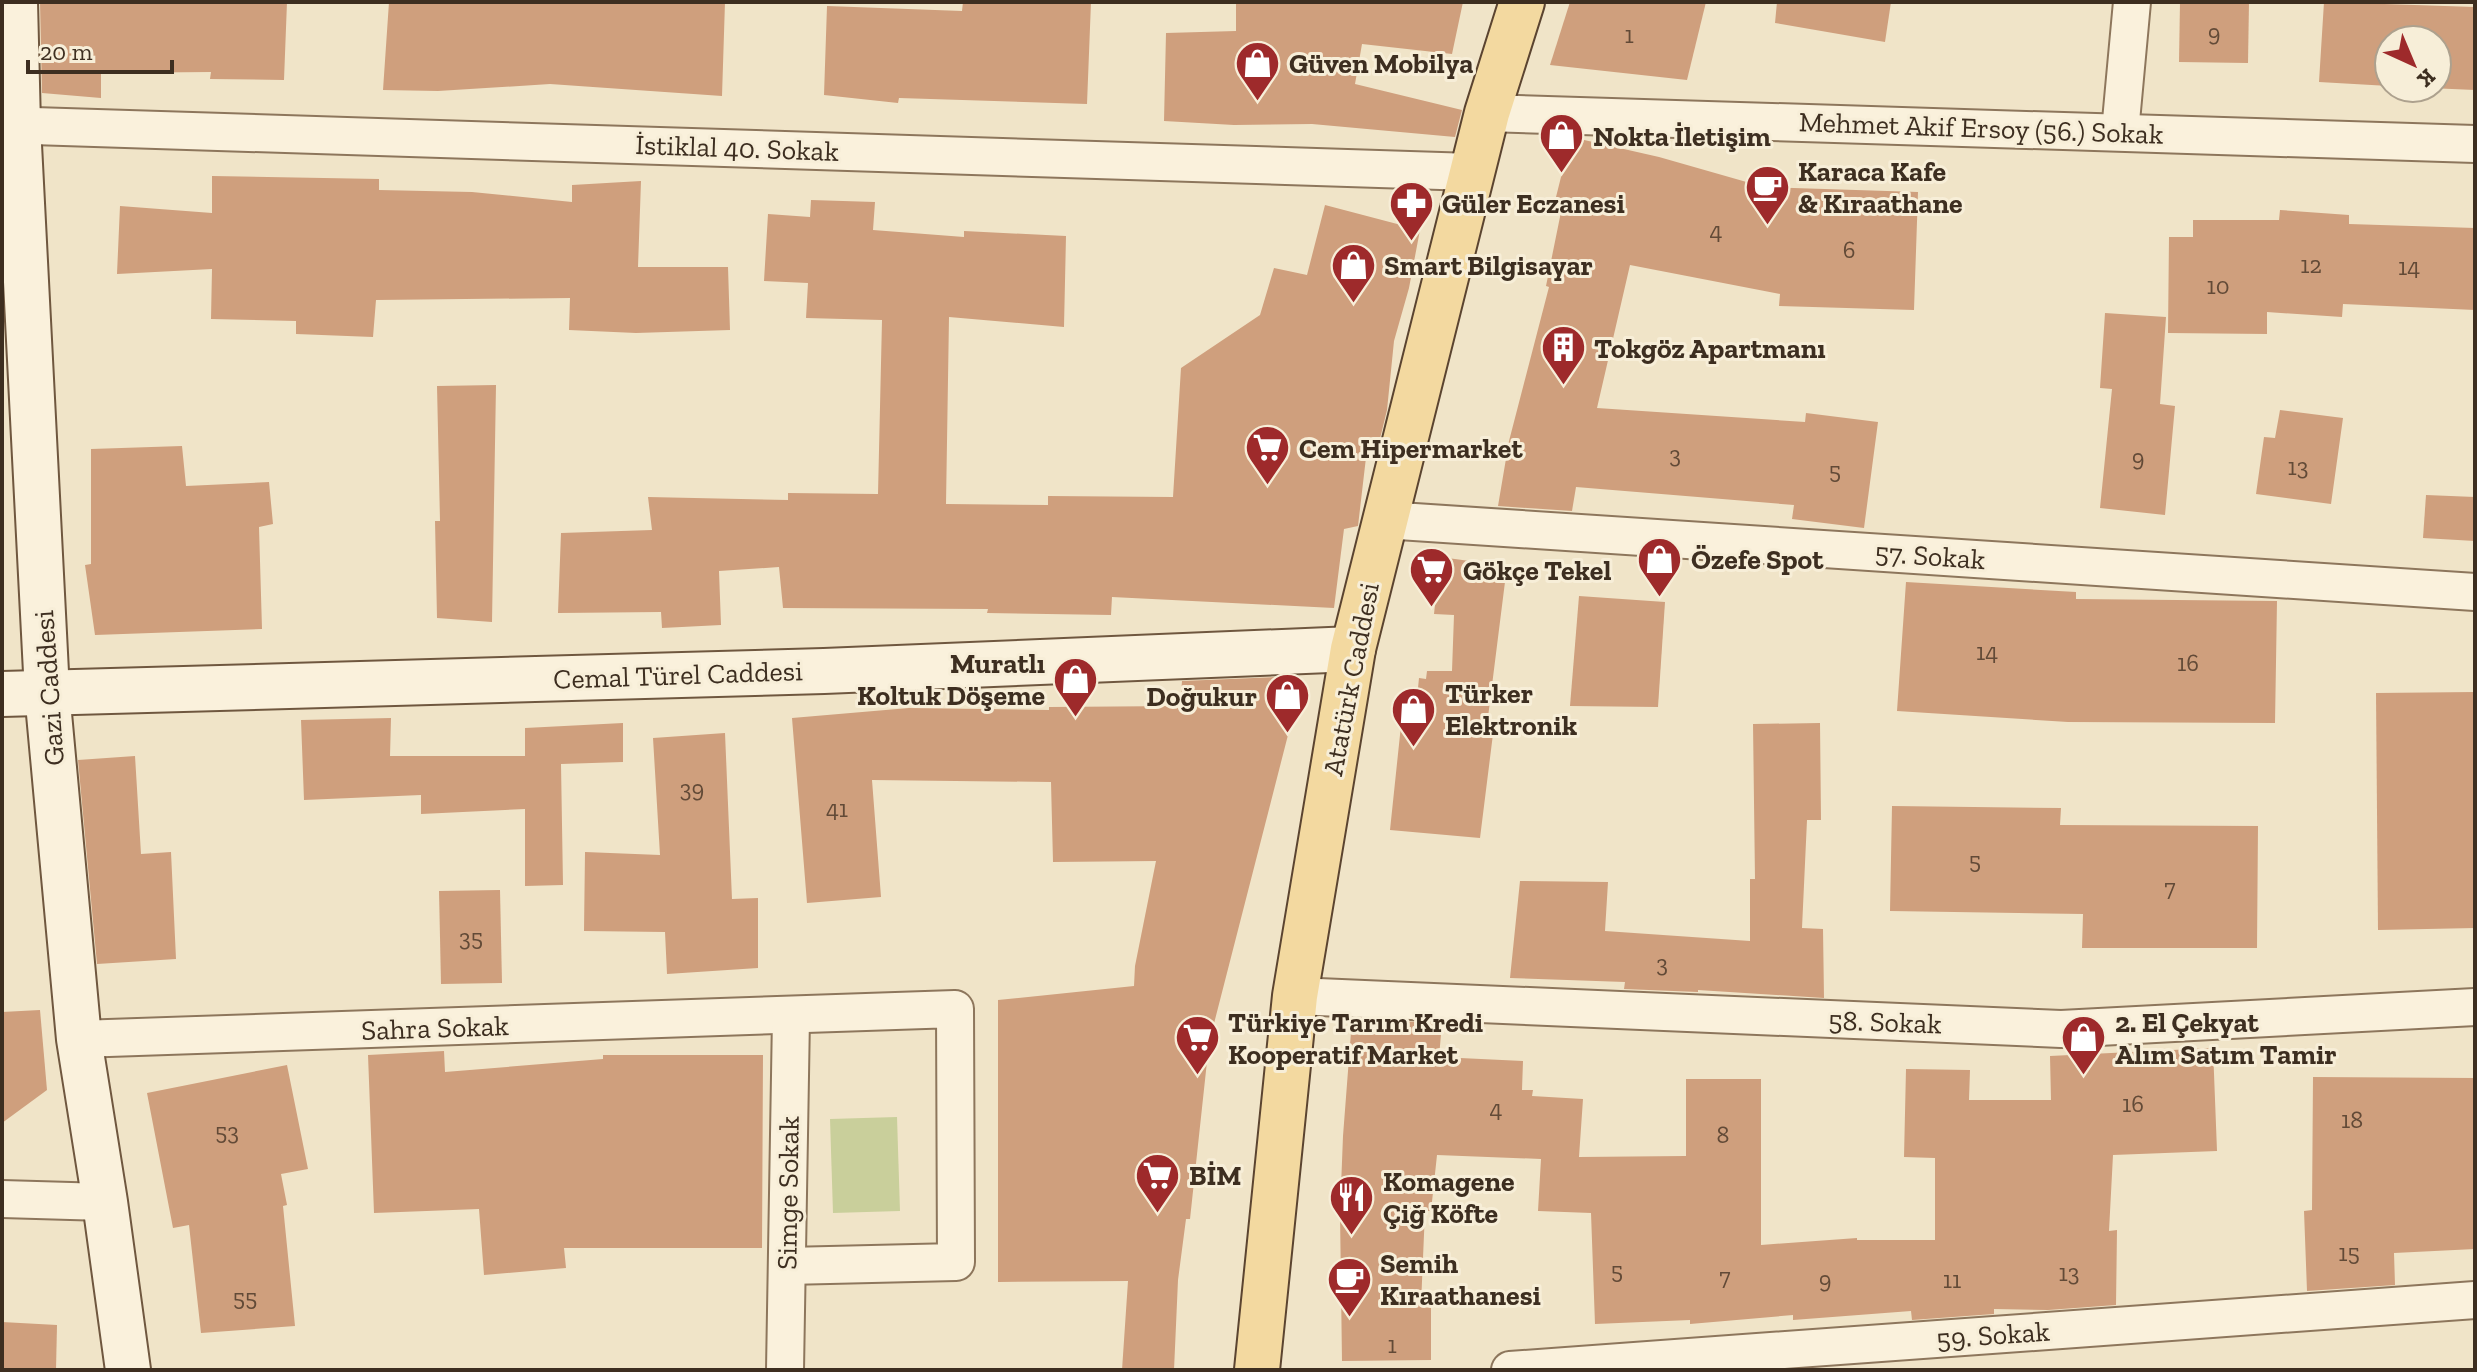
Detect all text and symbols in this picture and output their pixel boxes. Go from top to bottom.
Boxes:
house number: 9 [2208,18,2220,47]
house number: 1 [1624,20,1634,49]
scale bar [28,24,172,74]
north arrow [2373,24,2453,104]
text: 20 m [40,37,93,66]
shop icon: Güven Mobilya [1234,39,1282,102]
place label: Güven Mobilya [1289,47,1473,80]
text: K [2412,63,2441,93]
street label: Mehmet Akif Ersoy (56.) Sokak [1798,105,2164,151]
shop icon: Nokta İletişim [1538,112,1586,175]
place label: Nokta İletişim [1593,120,1771,153]
street label: İstiklal 40. Sokak [635,128,840,168]
place label: Karaca Kafe & Kıraathane [1798,155,1963,220]
cafe icon: Karaca Kafe & Kıraathane [1743,163,1791,226]
pharmacy icon: Güler Eczanesi [1387,179,1435,242]
place label: Güler Eczanesi [1442,187,1625,220]
house number: 4 [1710,216,1723,245]
house number: 6 [1843,235,1855,264]
shop icon: Smart Bilgisayar [1329,241,1377,304]
place label: Smart Bilgisayar [1384,249,1593,282]
house number: 12 [2300,250,2322,279]
house number: 14 [2398,252,2420,281]
house number: 10 [2206,271,2230,300]
building icon: Tokgöz Apartmanı [1539,324,1587,387]
place label: Tokgöz Apartmanı [1594,332,1826,365]
supermarket icon: Cem Hipermarket [1244,424,1292,487]
place label: Cem Hipermarket [1299,432,1523,465]
house number: 3 [1669,440,1681,469]
house number: 9 [2132,443,2144,472]
house number: 13 [2288,452,2308,481]
house number: 5 [1829,456,1841,485]
shop icon: Özefe Spot [1636,535,1684,598]
street label: 57. Sokak [1874,536,1987,576]
place label: Özefe Spot [1691,543,1824,576]
supermarket icon: Gökçe Tekel [1408,546,1456,609]
place label: Gökçe Tekel [1463,554,1611,587]
street label: Atatürk Caddesi [1316,580,1386,778]
street label: Gazi Caddesi [27,609,71,767]
house number: 14 [1976,637,1998,666]
place label: Muratlı Koltuk Döşeme [857,647,1045,712]
house number: 16 [2177,648,2199,677]
street label: Cemal Türel Caddesi [553,654,803,696]
shop icon: Muratlı Koltuk Döşeme [1052,655,1100,718]
shop icon: Doğukur [1264,672,1312,735]
place label: Türker Elektronik [1445,677,1578,742]
place label: Doğukur [1146,680,1257,713]
shop icon: Türker Elektronik [1390,685,1438,748]
house number: 39 [680,774,704,803]
house number: 41 [826,794,848,823]
house number: 5 [1969,846,1981,875]
house number: 7 [2164,873,2176,902]
house number: 35 [459,923,483,952]
house number: 3 [1656,949,1668,978]
street label: 58. Sokak [1828,1004,1943,1040]
place label: Türkiye Tarım Kredi Kooperatif Market [1228,1006,1483,1071]
place label: 2. El Çekyat Alım Satım Tamir [2115,1006,2337,1071]
street label: Sahra Sokak [361,1009,510,1047]
supermarket icon: Türkiye Tarım Kredi Kooperatif Market [1173,1014,1221,1077]
shop icon: 2. El Çekyat Alım Satım Tamir [2060,1014,2108,1077]
house number: 16 [2122,1089,2144,1118]
house number: 4 [1490,1094,1503,1123]
house number: 18 [2341,1105,2363,1134]
street label: Simge Sokak [770,1115,806,1270]
house number: 53 [215,1117,239,1146]
house number: 8 [1717,1120,1729,1149]
supermarket icon: BİM [1134,1151,1182,1214]
place label: BİM [1189,1159,1241,1192]
place label: Komagene Çiğ Köfte [1383,1165,1515,1230]
restaurant icon: Komagene Çiğ Köfte [1328,1173,1376,1236]
house number: 15 [2338,1238,2360,1267]
place label: Semih Kıraathanesi [1380,1247,1541,1312]
cafe icon: Semih Kıraathanesi [1325,1255,1373,1318]
house number: 5 [1611,1256,1623,1285]
house number: 13 [2059,1258,2079,1287]
house number: 7 [1719,1262,1731,1291]
house number: 9 [1819,1265,1831,1294]
house number: 11 [1943,1265,1961,1294]
house number: 55 [233,1283,257,1312]
street label: 59. Sokak [1935,1315,2051,1355]
house number: 1 [1387,1330,1397,1359]

